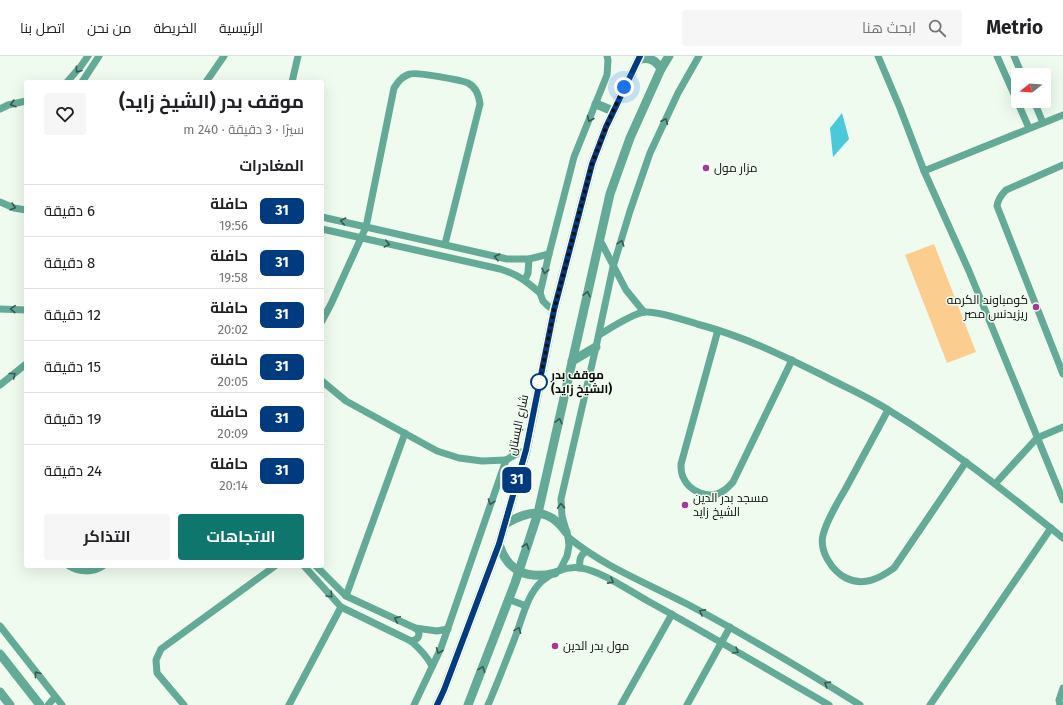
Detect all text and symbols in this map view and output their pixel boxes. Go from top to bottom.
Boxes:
search box [682,10,962,46]
text: Metrio [986,16,1043,39]
icon: search [926,17,948,39]
text: ابحث هنا [862,19,916,37]
text: اتصل بنا [20,20,65,37]
text: من نحن [87,20,131,37]
text: الخريطة [153,20,197,37]
text: الرئيسية [219,20,263,37]
one-way arrow [76,65,83,72]
north arrow [1011,68,1051,108]
map controls [1011,68,1051,108]
your location [614,77,634,97]
text: موقف بدر (الشيخ زايد) [119,90,304,113]
button: heart [44,93,86,135]
one-way arrow [9,99,16,108]
one-way arrow [587,115,595,123]
one-way arrow [660,118,668,125]
text: سيرًا · 3 دقيقة · 240 m [183,122,304,137]
text: المغادرات [239,157,304,175]
place label: مزار مول [714,161,758,175]
marker: مزار مول [701,163,711,173]
text: حافلة [210,195,248,213]
one-way arrow [9,202,16,211]
text: 6 دقيقة [44,202,95,220]
text: 31 [275,202,289,219]
text: 19:56 [219,218,248,233]
one-way arrow [339,218,346,226]
one-way arrow [384,239,391,247]
one-way arrow [616,239,625,246]
text: حافلة [210,247,248,265]
one-way arrow [493,253,500,262]
text: 8 دقيقة [44,254,95,272]
text: 31 [275,254,289,271]
one-way arrow [541,267,549,274]
text: 19:58 [219,270,248,285]
one-way arrow [583,291,591,297]
place label: كومباوند الكرمه ريزيدنس مصر [947,293,1028,321]
text: حافلة [210,299,248,317]
marker: كومباوند الكرمه ريزيدنس مصر [1031,302,1041,312]
one-way arrow [10,305,16,314]
text: 12 دقيقة [44,306,101,324]
text: 31 [275,306,289,323]
text: 20:02 [218,322,248,337]
text: حافلة [210,351,248,369]
text: 15 دقيقة [44,358,101,376]
text: 31 [275,358,289,375]
place label: موقف بدر (الشيخ زايد) [550,368,612,398]
one-way arrow [8,372,16,379]
marker: موقف بدر (الشيخ زايد) [530,373,548,391]
text: 20:05 [217,374,248,389]
street label: شارع البستان [505,393,532,457]
text: حافلة [210,403,248,421]
text: 19 دقيقة [44,410,101,428]
text: 31 [275,410,289,427]
one-way arrow [554,417,562,424]
text: 20:09 [217,426,248,441]
text: حافلة [210,455,248,473]
text: 24 دقيقة [44,462,102,480]
text: 31 [275,462,289,479]
line badge: 31 [499,467,535,493]
text: 31 [510,471,524,488]
text: 20:14 [219,478,248,493]
place label: مسجد بدر الدين الشيخ زايد [693,491,768,520]
one-way arrow [488,498,496,505]
marker: مسجد بدر الدين الشيخ زايد [680,500,690,510]
one-way arrow [557,503,565,509]
button: التذاكر [44,514,170,560]
button: الاتجاهات [178,514,304,560]
one-way arrow [522,543,530,550]
one-way arrow [607,576,614,583]
one-way arrow [326,590,333,597]
one-way arrow [699,610,706,617]
one-way arrow [394,616,401,624]
one-way arrow [513,626,521,633]
place label: مول بدر الدين [563,639,629,653]
marker: مول بدر الدين [550,641,560,651]
one-way arrow [436,647,444,654]
one-way arrow [732,647,739,654]
one-way arrow [478,665,486,672]
one-way arrow [35,672,42,679]
one-way arrow [824,682,831,689]

